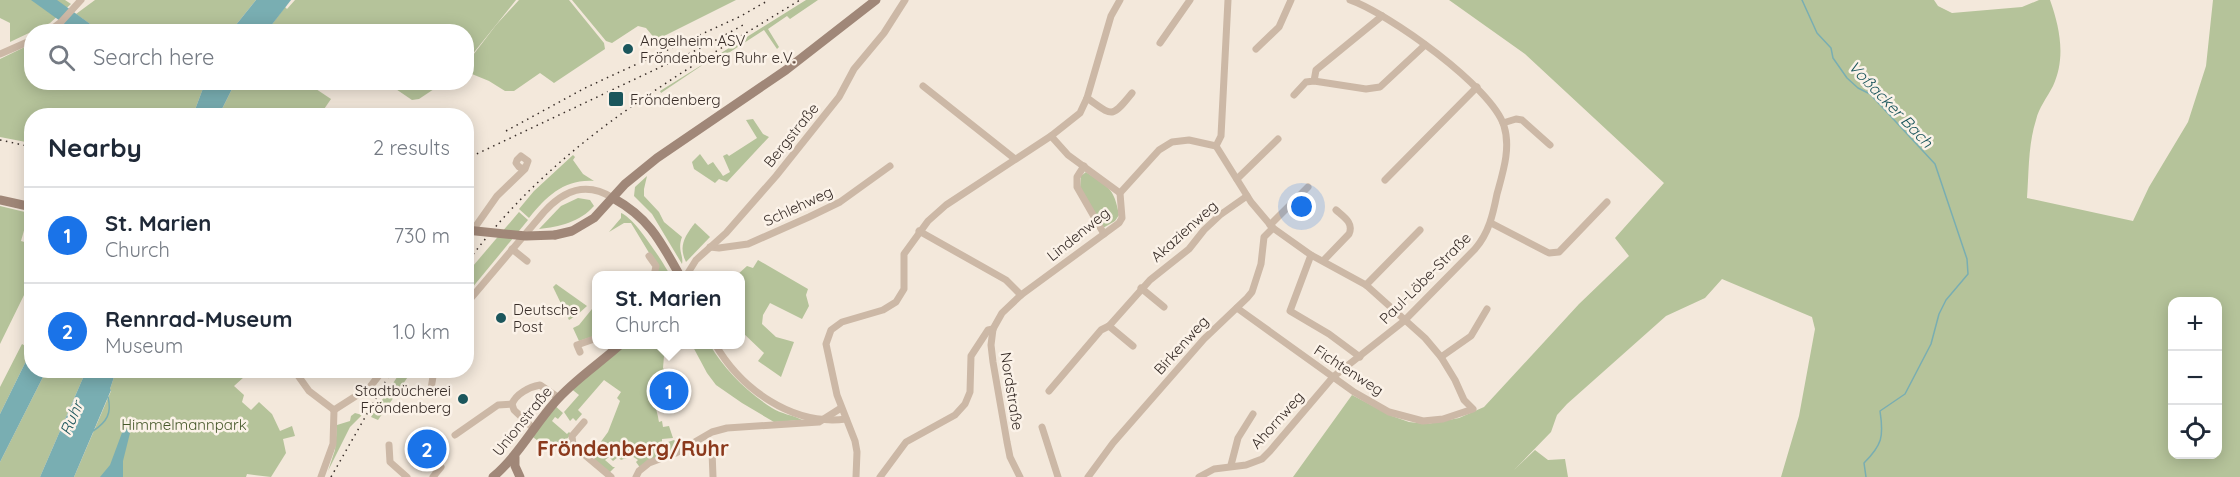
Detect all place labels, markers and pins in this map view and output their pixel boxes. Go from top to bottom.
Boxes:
place label: Angelheim ASV Fröndenberg Ruhr e.V. [640,31,795,67]
marker: Angelheim ASV Fröndenberg Ruhr e.V. [621,42,635,56]
marker: Fröndenberg [607,90,625,108]
place label: Fröndenberg [630,90,721,109]
place label: Deutsche Post [513,300,578,336]
marker: Deutsche Post [494,311,508,325]
pin: 1 [650,368,688,414]
place label: Stadtbücherei Fröndenberg [355,381,451,417]
marker: Stadtbücherei Fröndenberg [456,392,470,406]
pin: 2 [408,426,446,472]

